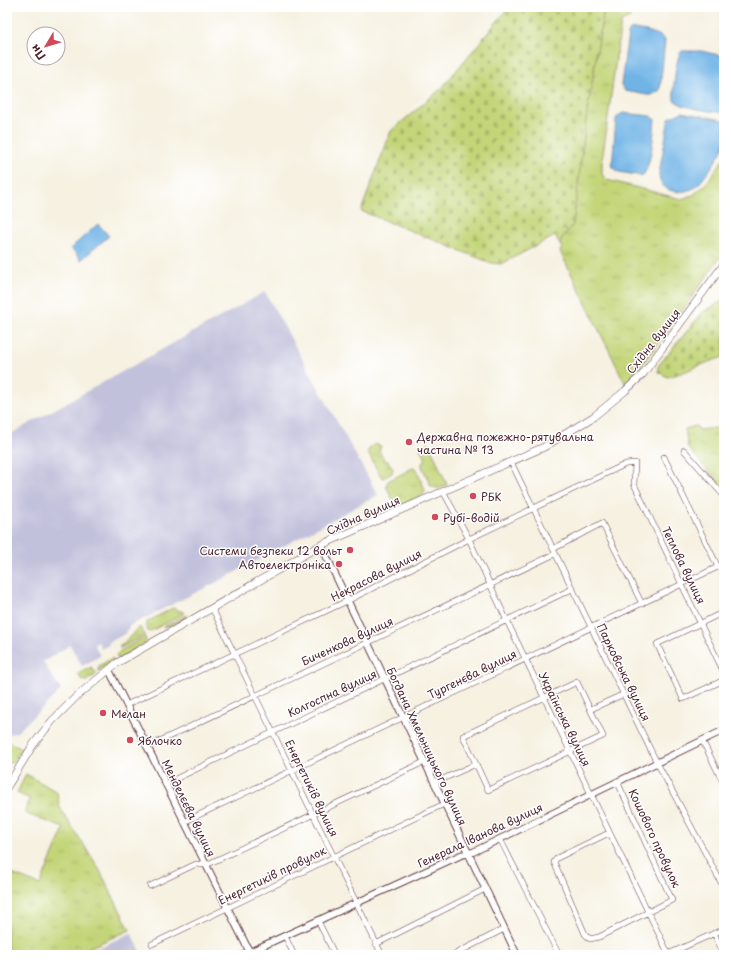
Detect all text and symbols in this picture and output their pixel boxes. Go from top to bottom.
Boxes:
north arrow [26,26,66,66]
text: Пн [26,41,49,64]
street label: Східна вулиця [622,305,684,377]
place label: Державна пожежно-рятувальна частина № 13 [416,428,594,458]
marker: Державна пожежно-рятувальна частина № 13 [404,437,414,447]
place label: РБК [481,488,501,505]
street label: Східна вулиця [324,491,403,539]
marker: РБК [468,491,478,501]
place label: Рубі-водій [443,509,500,526]
marker: Рубі-водій [430,512,440,522]
street label: Теплова вулиця [658,523,710,607]
place label: Системи безпеки 12 вольт [200,542,343,559]
street label: Некрасова вулиця [328,545,424,605]
marker: Системи безпеки 12 вольт [345,545,355,555]
place label: Автоелектроніка [239,556,331,573]
marker: Автоелектроніка [334,559,344,569]
street label: Биченкова вулиця [298,612,396,670]
street label: Парковська вулиця [593,620,655,724]
street label: Тургенєва вулиця [425,645,519,703]
street label: Богдана Хмельницького вулиця [383,664,471,828]
street label: Колгоспна вулиця [285,665,379,721]
street label: Українська вулиця [535,669,595,769]
place label: Мелан [111,705,146,722]
marker: Мелан [98,708,108,718]
place label: Яблочко [138,732,182,749]
marker: Яблочко [125,735,135,745]
street label: Енергетиків вулиця [281,737,343,840]
street label: Менделєєва вулиця [158,756,220,860]
street label: Кошового провулок [625,786,686,891]
street label: Генерала Іванова вулиця [415,798,545,872]
street label: Енергетиків провулок [215,841,329,909]

